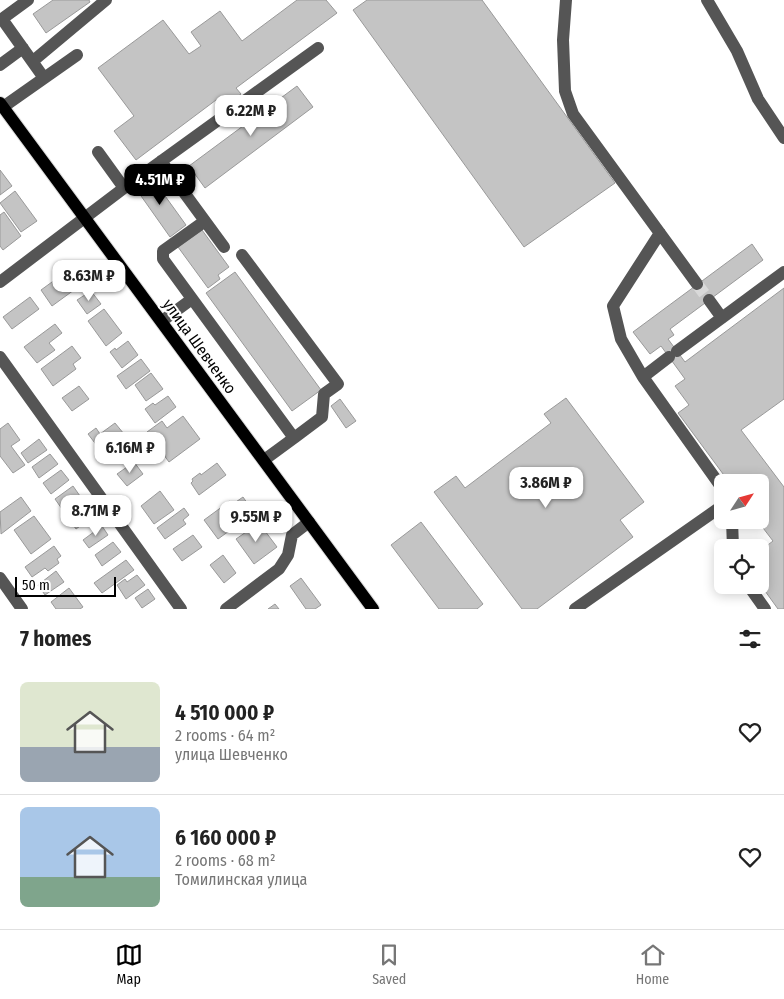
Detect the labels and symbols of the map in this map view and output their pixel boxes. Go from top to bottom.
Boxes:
pin: 6.22M ₽ [205,94,297,137]
pin: 4.51M ₽ [114,164,206,206]
pin: 8.63M ₽ [43,260,135,302]
street label: улица Шевченко [159,295,240,398]
pin: 6.16M ₽ [84,432,176,474]
pin: 3.86M ₽ [500,466,592,509]
north arrow [714,474,769,529]
pin: 8.71M ₽ [50,494,142,537]
pin: 9.55M ₽ [210,500,302,543]
scale bar [15,574,116,597]

